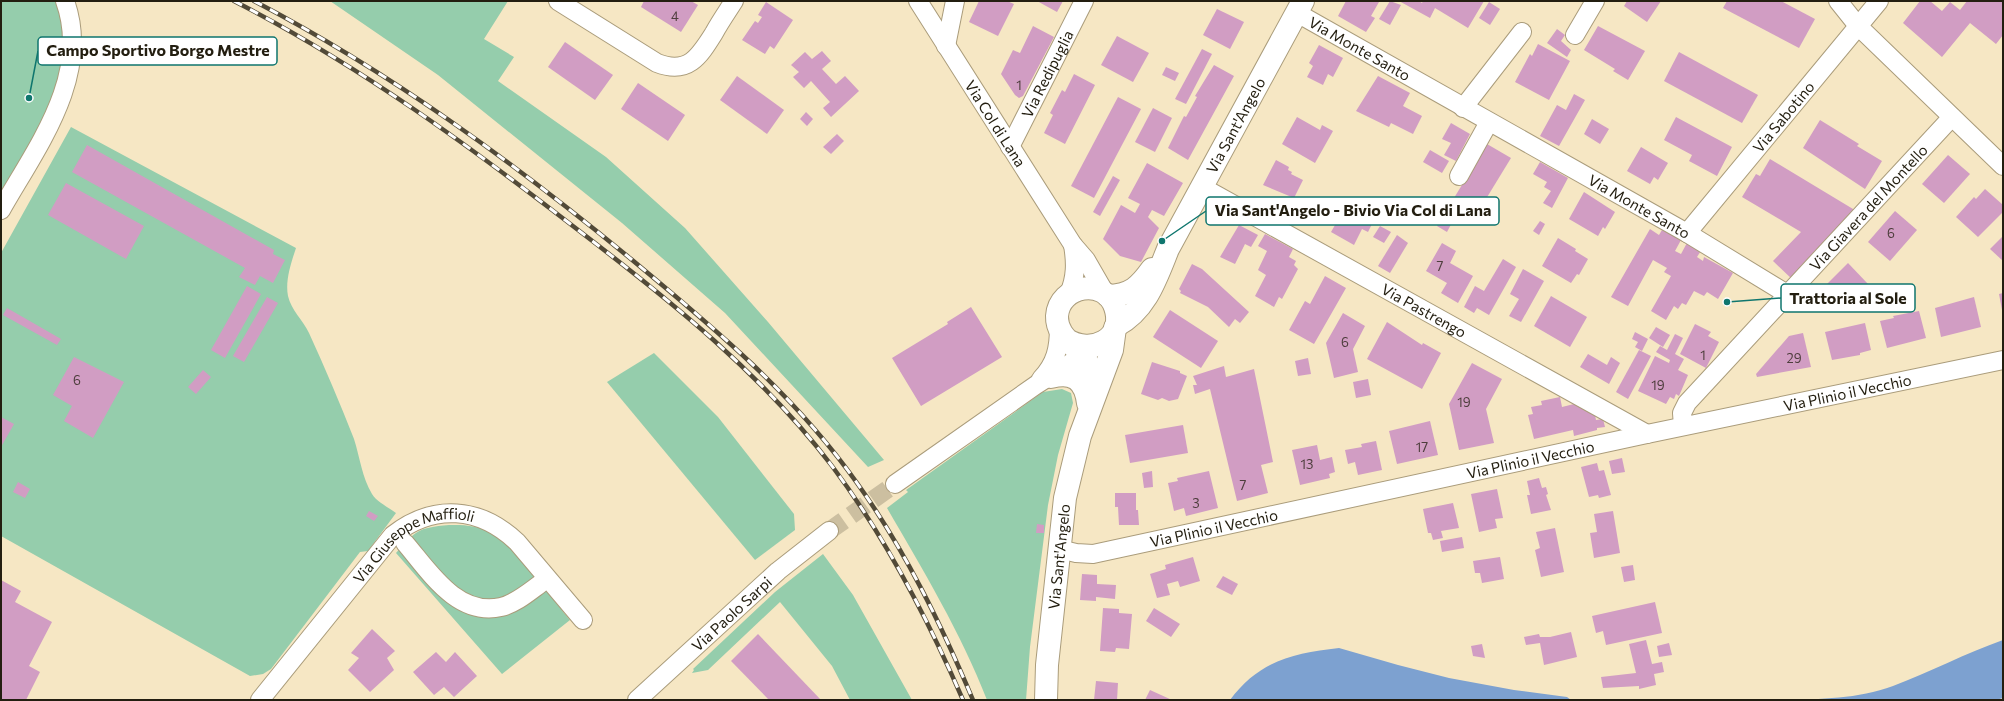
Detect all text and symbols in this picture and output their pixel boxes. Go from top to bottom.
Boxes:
house number: 4 [671,8,679,24]
street label: Via Monte Santo [1306,13,1414,84]
street label: Via Redipuglia [1017,27,1077,121]
callout: Campo Sportivo Borgo Mestre [38,37,277,65]
text: Campo Sportivo Borgo Mestre [46,40,270,59]
street label: Via Sant'Angelo [1202,74,1269,176]
street label: Via Col di Lana [962,77,1030,170]
house number: 1 [1016,77,1022,93]
street label: Via Sabotino [1749,77,1818,156]
street label: Via Giavera del Montello [1806,141,1931,274]
street label: Via Monte Santo [1585,170,1693,242]
callout: Via Sant'Angelo - Bivio Via Col di Lana [1206,197,1499,225]
text: Via Sant'Angelo - Bivio Via Col di Lana [1215,200,1491,219]
house number: 6 [1887,225,1895,241]
house number: 7 [1437,258,1444,274]
street label: Via Pastrengo [1378,280,1470,341]
callout: Trattoria al Sole [1781,284,1915,312]
text: Trattoria al Sole [1789,288,1907,307]
house number: 6 [1341,334,1349,350]
house number: 1 [1700,347,1706,363]
house number: 29 [1786,350,1802,366]
street label: Via Plinio il Vecchio [1782,370,1913,414]
house number: 6 [73,372,81,388]
house number: 19 [1651,377,1665,393]
house number: 19 [1457,394,1471,410]
street label: Via Plinio il Vecchio [1465,437,1596,482]
house number: 17 [1416,439,1428,455]
house number: 13 [1301,456,1313,472]
house number: 7 [1240,477,1247,493]
house number: 3 [1192,495,1200,511]
street label: Via Sant'Angelo [1044,503,1073,610]
street label: Via Giuseppe Maffioli [349,504,477,586]
street label: Via Plinio il Vecchio [1148,505,1279,550]
street label: Via Paolo Sarpi [688,572,775,655]

